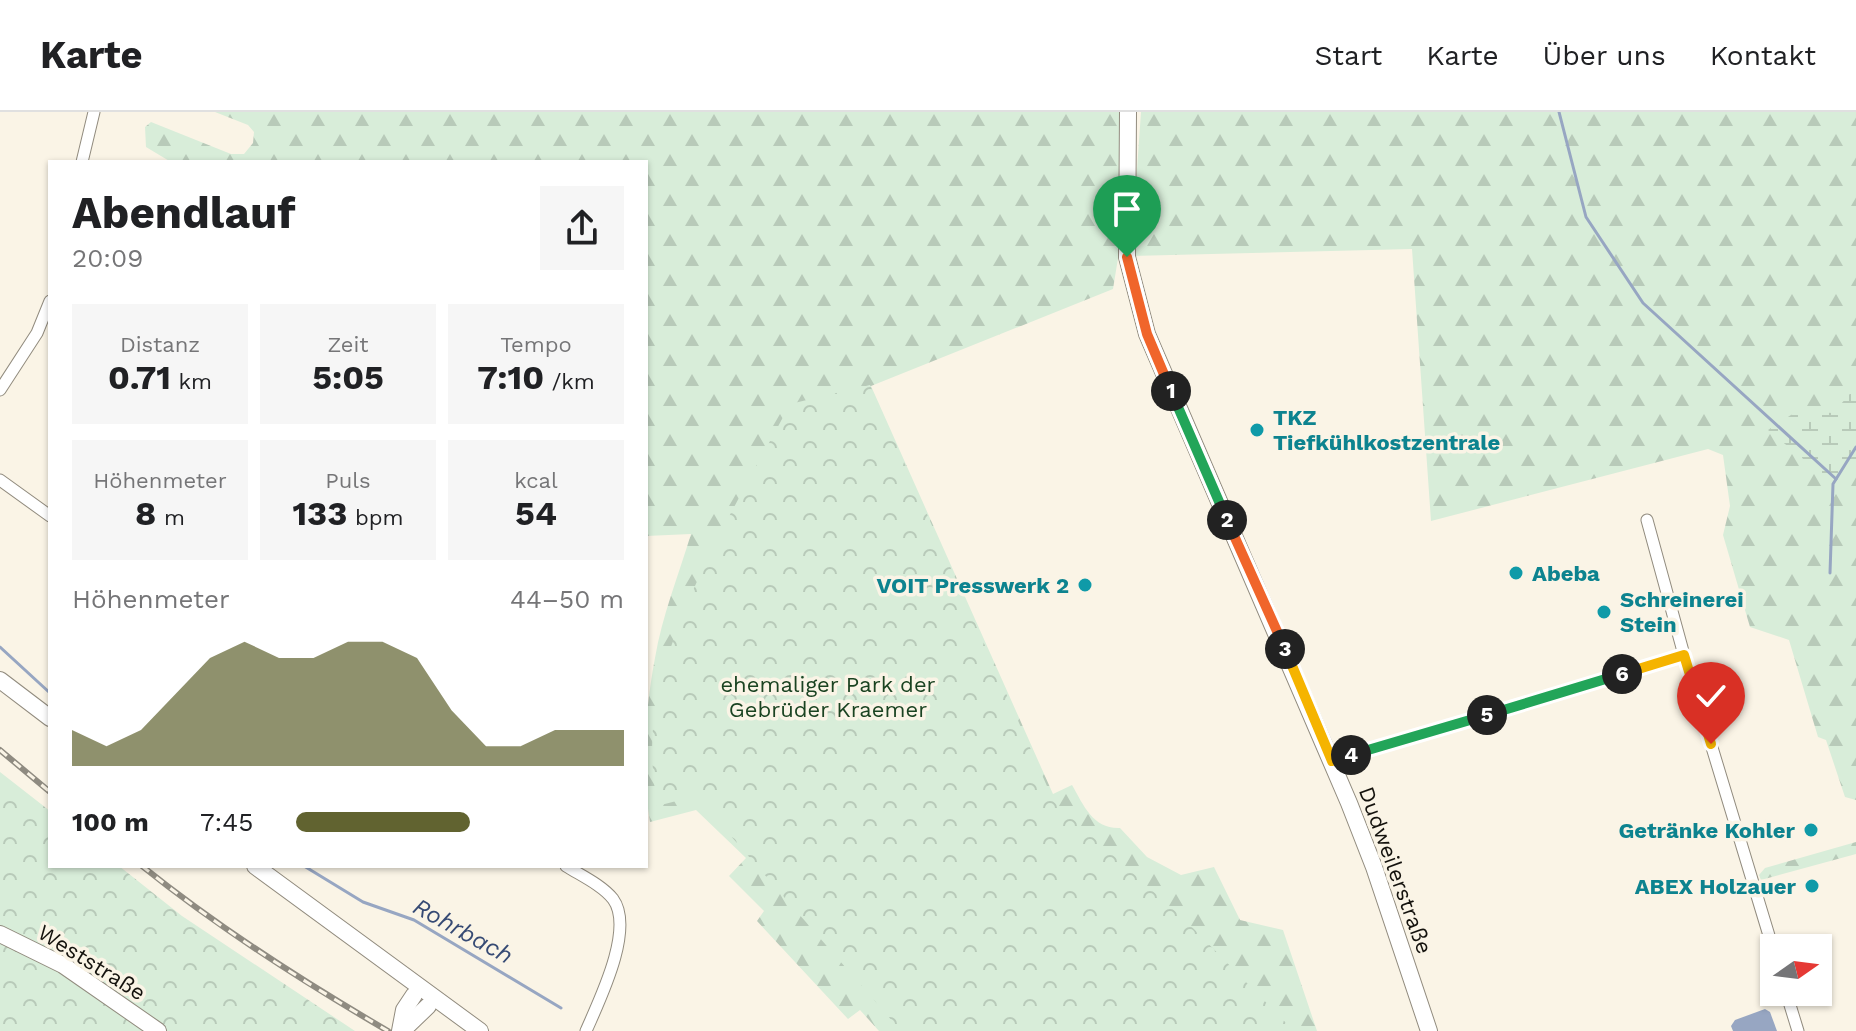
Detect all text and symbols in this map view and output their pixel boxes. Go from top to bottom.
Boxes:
text: Karte [40,33,143,77]
text: Start [1314,39,1382,72]
text: Karte [1426,39,1499,72]
text: Über uns [1543,39,1666,72]
text: Kontakt [1710,39,1816,72]
pin [1093,175,1161,257]
button: share [540,186,624,270]
text: Abendlauf [72,187,295,239]
icon: arrive [1105,187,1149,231]
text: 20:09 [72,243,143,273]
text: Distanz [120,332,200,357]
text: Zeit [327,332,369,357]
text: Tempo [500,332,572,357]
text: 0.71 [108,357,171,397]
text: 5:05 [312,357,384,397]
text: 7:10 [477,357,544,397]
text: km [171,369,212,394]
text: /km [544,369,595,394]
pin: 1 [1151,371,1191,411]
text: 1 [1166,378,1176,403]
place label: TKZ Tiefkühlkostzentrale [1273,405,1500,455]
marker: TKZ Tiefkühlkostzentrale [1248,421,1266,439]
text: Höhenmeter [93,468,227,493]
text: Puls [325,468,371,493]
text: kcal [514,468,558,493]
text: 8 [135,493,156,533]
text: 133 [292,493,347,533]
text: 54 [515,493,557,533]
pin: 2 [1207,500,1247,540]
text: m [156,505,185,530]
text: bpm [347,505,404,530]
text: 2 [1220,507,1234,532]
place label: Abeba [1532,561,1600,586]
marker: Abeba [1507,564,1525,582]
place label: VOIT Presswerk 2 [876,573,1069,598]
marker: VOIT Presswerk 2 [1076,576,1094,594]
text: Höhenmeter [72,584,230,614]
text: 44–50 m [510,584,624,614]
place label: Schreinerei Stein [1620,587,1744,637]
marker: Schreinerei Stein [1595,603,1613,621]
pin: 3 [1265,629,1305,669]
text: 3 [1278,636,1292,661]
pin: 6 [1602,654,1642,694]
text: 6 [1615,661,1629,686]
pin [1677,662,1745,744]
park label: ehemaliger Park der Gebrüder Kraemer [720,672,936,722]
icon: check [1689,674,1733,718]
pin: 5 [1467,695,1507,735]
text: 5 [1481,702,1493,727]
pin: 4 [1331,735,1371,775]
text: 4 [1344,742,1358,767]
street label: Dudweilerstraße [1354,783,1437,957]
text: 100 m [72,807,149,837]
text: 7:45 [200,807,253,837]
place label: Getränke Kohler [1618,818,1796,843]
marker: Getränke Kohler [1802,821,1820,839]
place label: ABEX Holzauer [1635,874,1797,899]
marker: ABEX Holzauer [1803,877,1821,895]
water label: Rohrbach [408,892,518,970]
street label: Weststraße [33,919,150,1005]
north arrow [1760,934,1832,1006]
map controls [1760,934,1832,1006]

